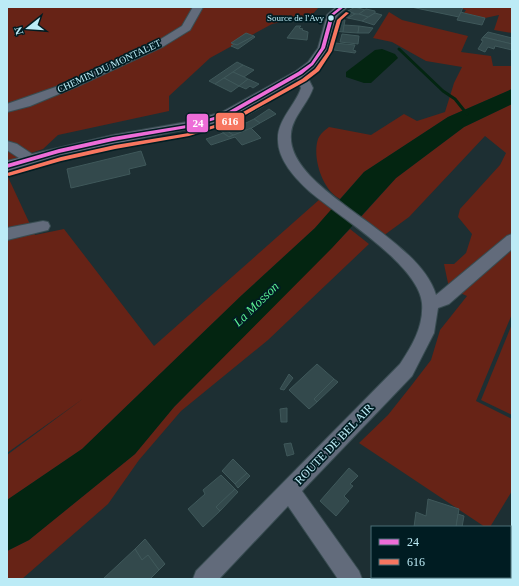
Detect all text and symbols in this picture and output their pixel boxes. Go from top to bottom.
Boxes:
north arrow [8,8,48,48]
place label: Source de l'Avy [267,13,324,23]
marker: Source de l'Avy [326,13,336,23]
text: N [12,25,25,36]
street label: CHEMIN DU MONTALET [55,37,163,95]
line badge: 616 [215,112,245,131]
line badge: 24 [186,113,209,133]
text: 616 [222,115,239,127]
text: 24 [193,117,204,129]
water label: La Mosson [229,279,282,330]
street label: ROUTE DE BEL AIR [292,401,376,487]
legend [371,526,511,578]
text: 24 [407,535,419,549]
text: 616 [407,555,425,569]

